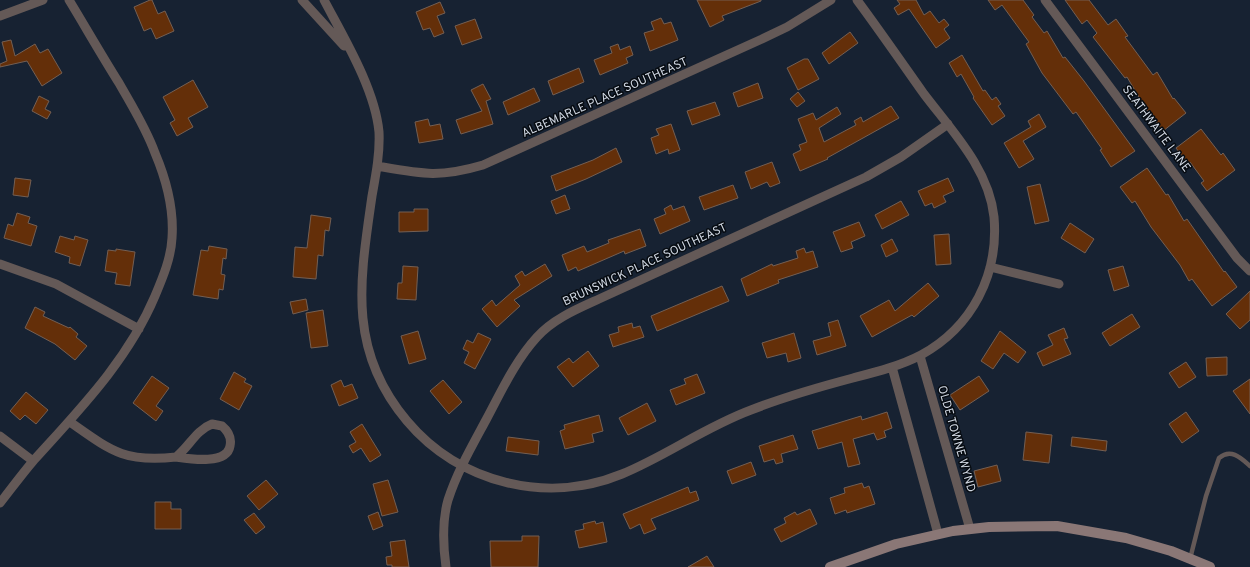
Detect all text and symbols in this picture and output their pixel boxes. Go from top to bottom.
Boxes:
street label: ALBEMARLE PLACE SOUTHEAST [520,54,690,142]
street label: SEATHWAITE LANE [1118,82,1194,176]
street label: BRUNSWICK PLACE SOUTHEAST [560,220,730,310]
street label: OLDE TOWNE WYND [933,384,979,494]

